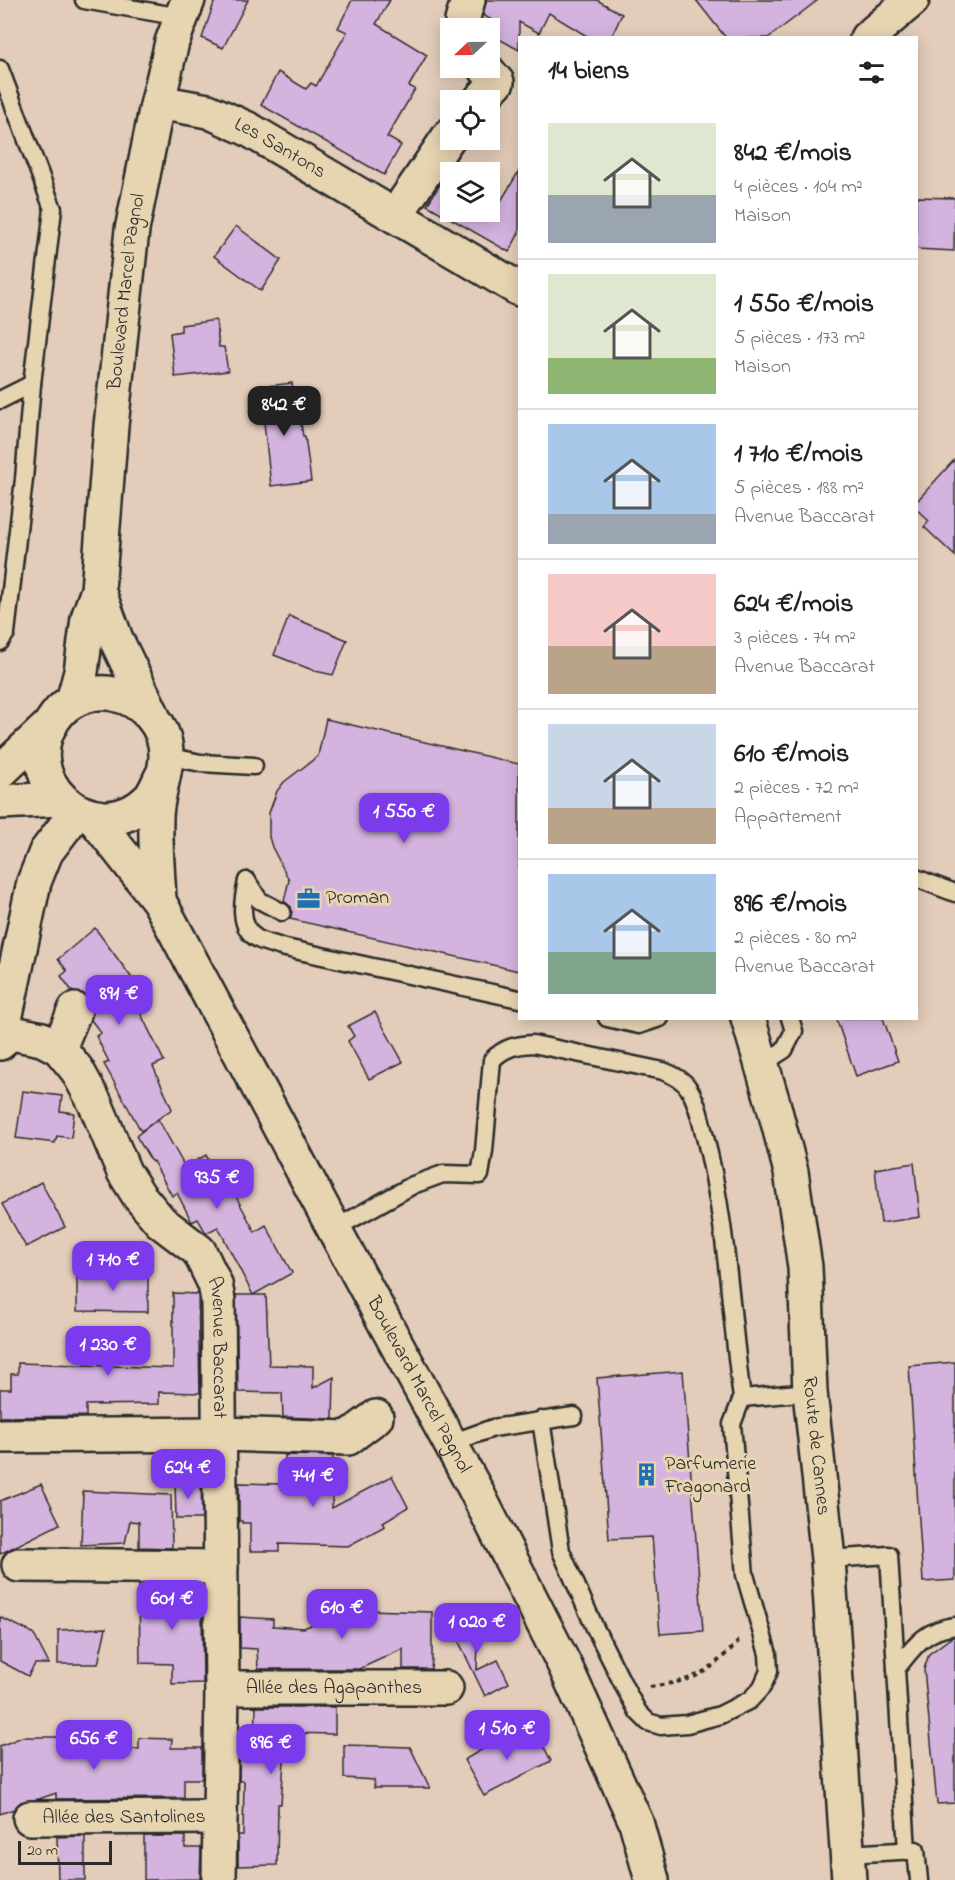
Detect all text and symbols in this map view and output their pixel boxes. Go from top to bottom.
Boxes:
north arrow [440,18,500,78]
map controls [440,18,500,222]
text: 14 biens [548,53,630,91]
icon: filters [855,56,888,89]
button: locate [440,90,500,150]
street label: Les Santons [229,110,332,186]
text: 842 €/mois [734,135,852,173]
icon: home [596,147,668,219]
button: layers [440,162,500,222]
text: 4 pièces · 104 m² [734,173,863,202]
street label: Boulevard Marcel Pagnol [100,191,153,392]
text: Maison [734,202,791,231]
text: 1 550 €/mois [734,286,874,324]
icon: home [596,298,668,370]
text: 5 pièces · 173 m² [734,324,865,353]
text: Maison [734,353,791,382]
pin: 842 € [242,386,326,437]
text: 842 € [262,391,306,420]
text: 1 710 €/mois [734,436,863,474]
icon: home [596,448,668,520]
text: 5 pièces · 188 m² [734,474,864,503]
text: Avenue Baccarat [734,503,875,532]
text: 624 €/mois [734,586,853,624]
icon: home [596,598,668,670]
text: 3 pièces · 74 m² [734,624,856,653]
text: Avenue Baccarat [734,653,875,682]
text: 610 €/mois [734,736,849,774]
icon: home [596,748,668,820]
text: 2 pièces · 72 m² [734,774,859,803]
pin: 1 550 € [349,793,459,844]
text: 1 550 € [373,798,435,827]
text: Appartement [734,803,842,832]
place label: Proman [326,884,389,913]
office icon: Proman [295,885,321,911]
text: 896 €/mois [734,886,847,924]
icon: home [596,898,668,970]
text: 2 pièces · 80 m² [734,924,857,953]
text: Avenue Baccarat [734,953,875,982]
pin: 891 € [77,975,161,1026]
text: 891 € [100,980,138,1009]
pin: 935 € [175,1159,259,1210]
text: 935 € [195,1164,239,1193]
pin: 1 710 € [58,1241,168,1292]
text: 1 710 € [86,1246,140,1275]
street label: Avenue Baccarat [199,1272,234,1419]
street label: Boulevard Marcel Pagnol [358,1290,478,1479]
pin: 1 230 € [53,1326,163,1377]
text: 1 230 € [79,1331,137,1360]
street label: Route de Cannes [795,1376,838,1517]
pin: 624 € [146,1449,230,1500]
place label: Parfumerie Fragonard [664,1450,756,1503]
text: 624 € [165,1454,211,1483]
pin: 741 € [271,1457,355,1508]
text: 741 € [292,1462,334,1491]
building icon: Parfumerie Fragonard [634,1462,660,1488]
pin: 601 € [130,1580,214,1631]
text: 601 € [151,1585,193,1614]
pin: 610 € [300,1589,384,1640]
text: 610 € [321,1594,363,1623]
pin: 1 020 € [422,1603,532,1654]
text: 1 020 € [448,1608,506,1637]
street label: Allée des Agapanthes [246,1674,422,1704]
pin: 1 510 € [452,1710,562,1761]
text: 1 510 € [479,1715,535,1744]
pin: 656 € [52,1720,136,1771]
pin: 896 € [229,1724,313,1775]
text: 656 € [70,1725,118,1754]
text: 896 € [250,1729,292,1758]
street label: Allée des Santolines [42,1803,206,1832]
scale bar [18,1838,112,1866]
text: 20 m [27,1839,58,1863]

